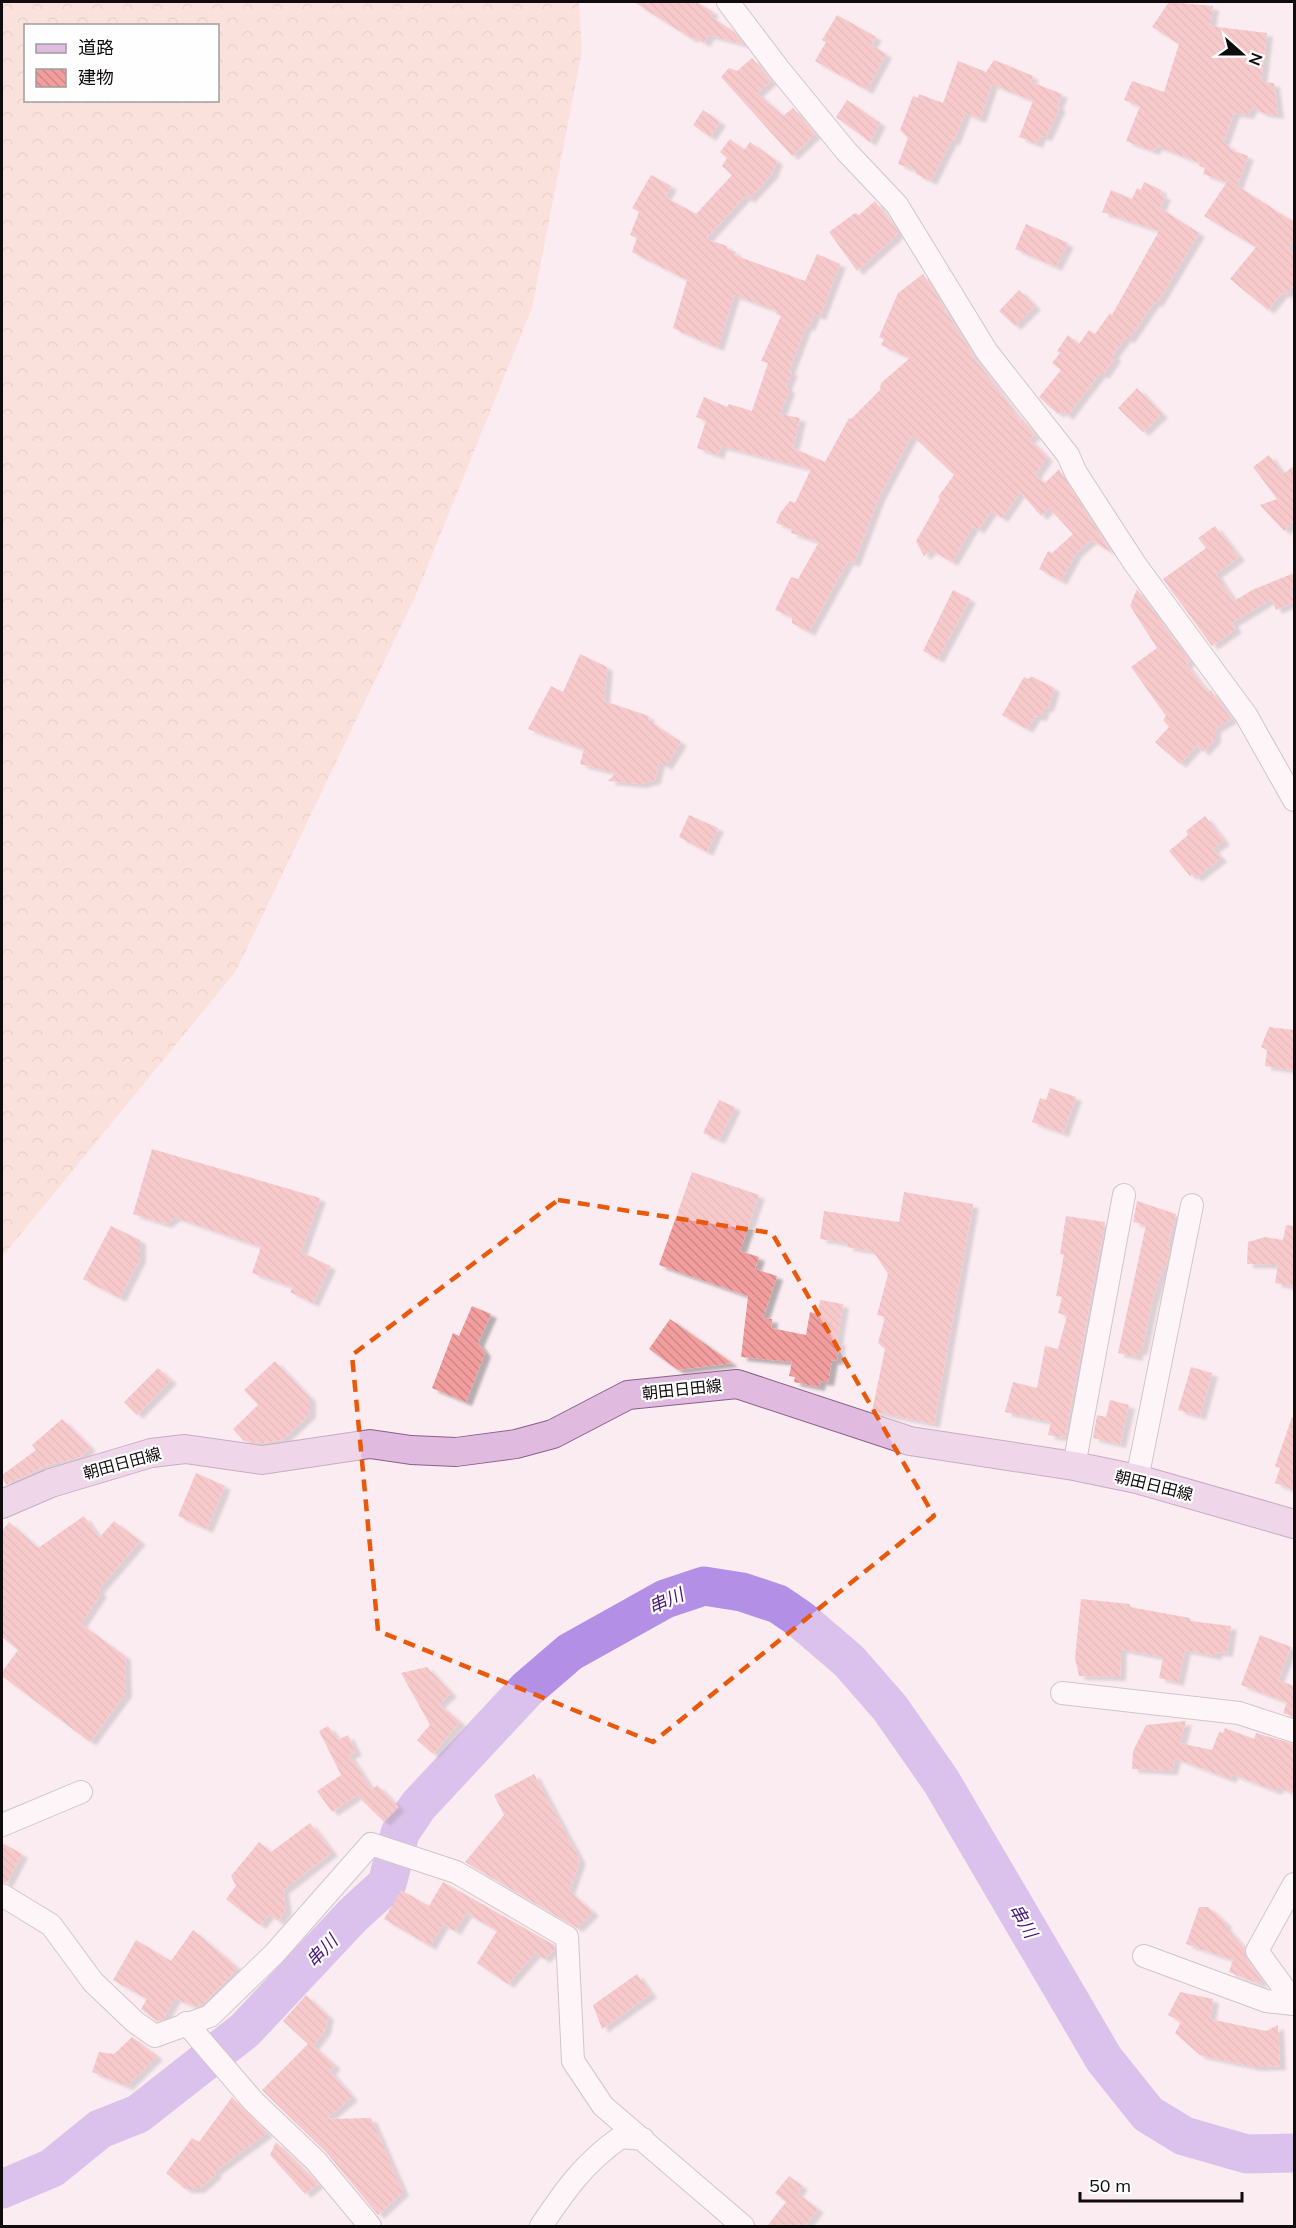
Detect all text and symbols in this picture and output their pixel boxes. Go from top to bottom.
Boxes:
legend [24,24,219,102]
north arrow [1212,24,1272,84]
text: 道路 [78,36,114,59]
text: N [1245,50,1268,69]
text: 建物 [78,66,114,89]
street label: 朝田日田線 [641,1375,723,1403]
street label: 朝田日田線 [81,1443,163,1483]
street label: 朝田日田線 [1113,1466,1195,1504]
water label: 串川 [645,1582,689,1618]
water label: 串川 [1004,1899,1043,1944]
water label: 串川 [301,1928,344,1972]
scale bar [1080,2165,1242,2203]
text: 50 m [1089,2174,1131,2197]

